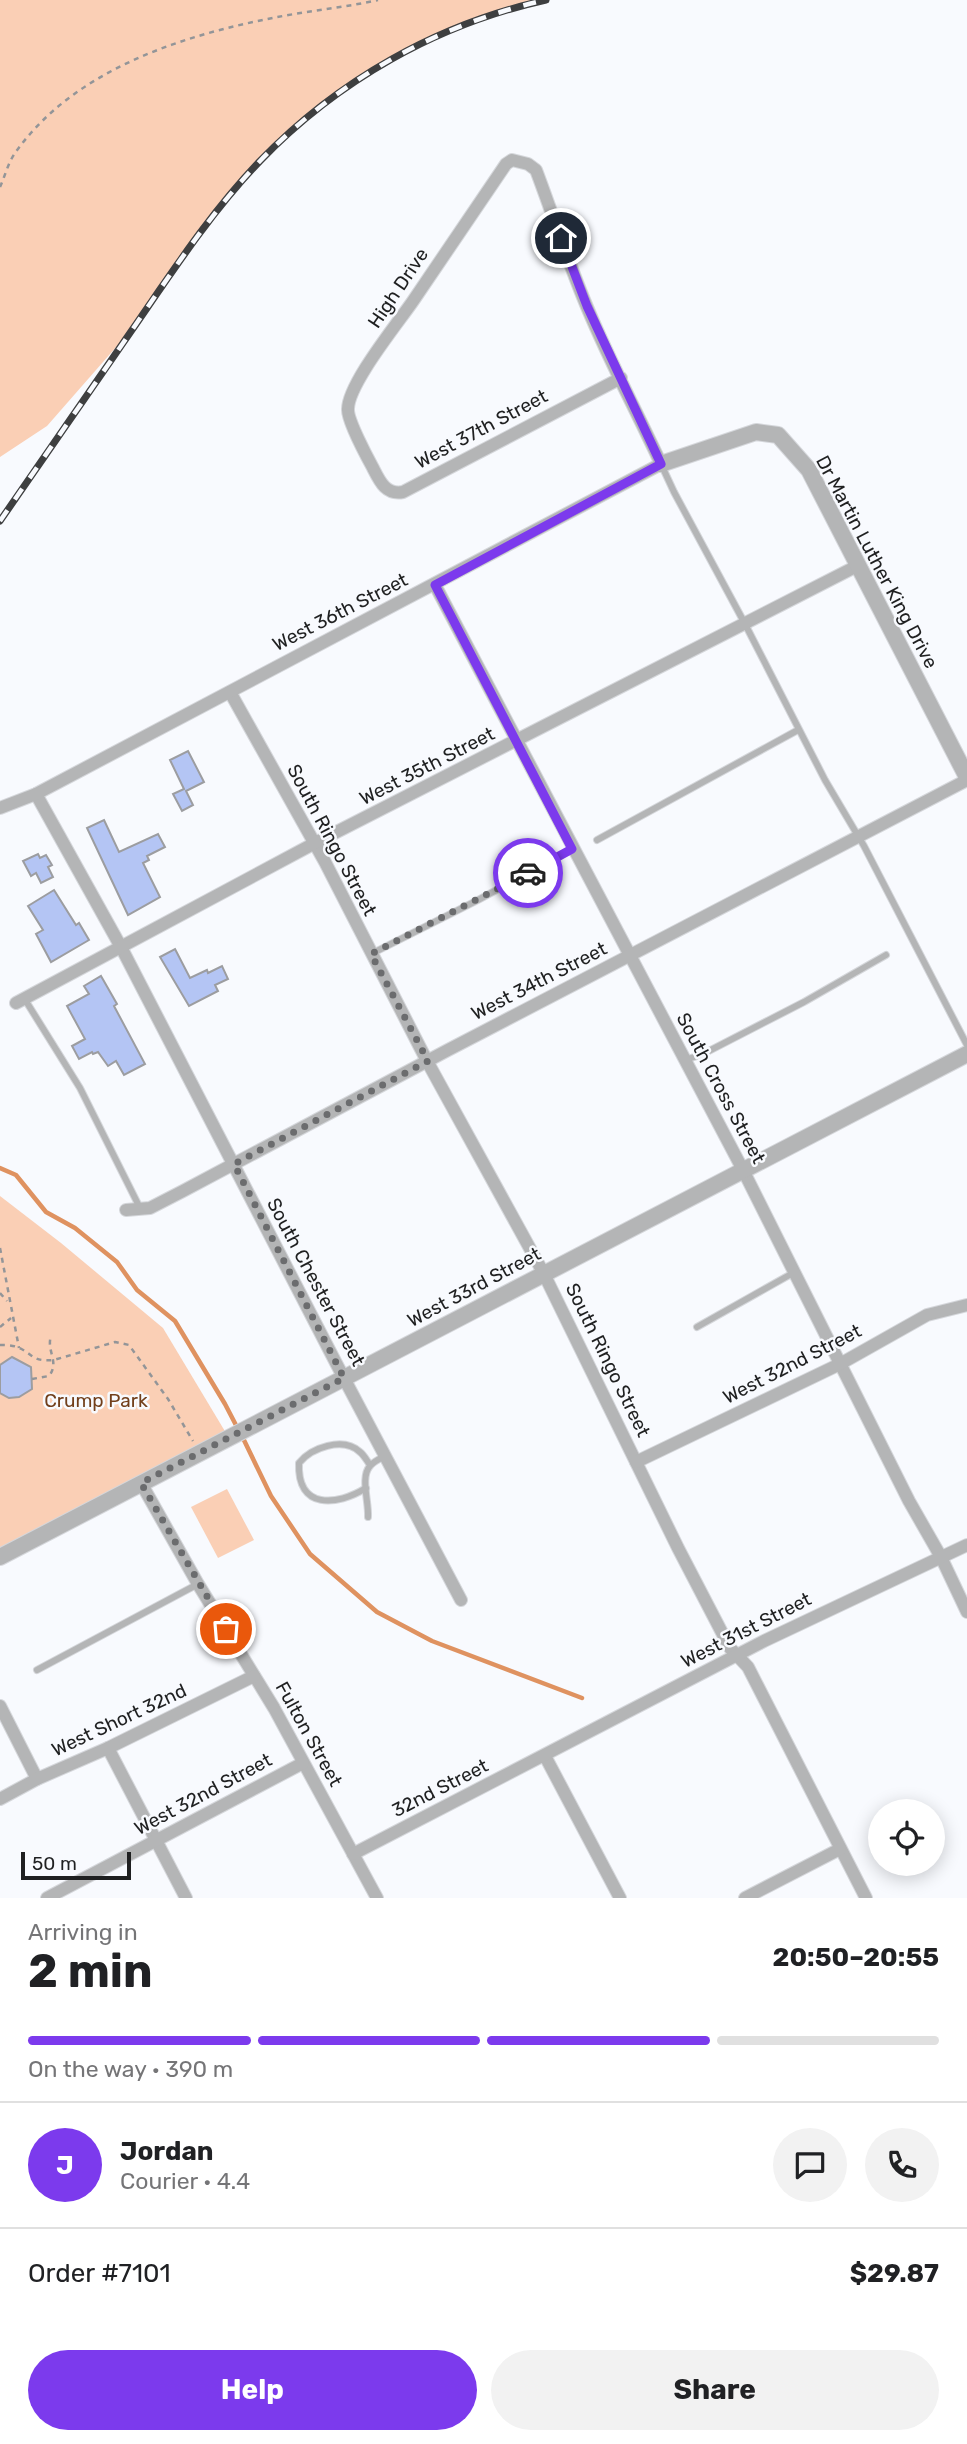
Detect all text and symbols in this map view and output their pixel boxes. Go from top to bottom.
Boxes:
pin [531,208,591,268]
icon: home [542,219,580,257]
street label: High Drive [363,244,433,332]
street label: West 37th Street [411,384,552,474]
street label: Dr Martin Luther King Drive [811,452,943,672]
street label: West 36th Street [269,568,412,656]
street label: West 35th Street [356,722,499,810]
street label: South Ringo Street [282,760,382,920]
courier [493,838,563,908]
icon: car [509,854,547,892]
street label: West 34th Street [467,937,611,1025]
street label: South Cross Street [672,1009,771,1168]
street label: South Chester Street [262,1194,370,1370]
street label: West 33rd Street [403,1242,545,1332]
street label: South Ringo Street [561,1279,655,1441]
street label: West 32nd Street [719,1319,866,1409]
park label: Crump Park [44,1389,148,1412]
street label: West 31st Street [677,1587,815,1673]
pin [196,1599,256,1659]
icon: bag [207,1610,245,1648]
street label: Fulton Street [271,1678,348,1791]
street label: West Short 32nd [48,1679,190,1761]
street label: West 32nd Street [130,1748,276,1840]
street label: 32nd Street [388,1754,492,1822]
map controls [868,1799,945,1876]
button: locate [868,1799,945,1876]
scale bar [21,1849,131,1881]
text: 50 m [32,1852,77,1875]
text: Arriving in [28,1918,138,1946]
text: 20:50–20:55 [773,1942,939,1973]
text: 2 min [28,1944,153,1999]
text: On the way · 390 m [28,2055,233,2083]
button: chat [773,2128,847,2202]
button: phone [865,2128,939,2202]
text: Jordan [120,2136,213,2167]
text: J [56,2150,74,2181]
text: Courier · 4.4 [120,2167,250,2195]
text: Order #7101 [28,2258,171,2289]
text: $29.87 [850,2258,939,2289]
button: Help [28,2350,477,2430]
button: Share [491,2350,939,2430]

